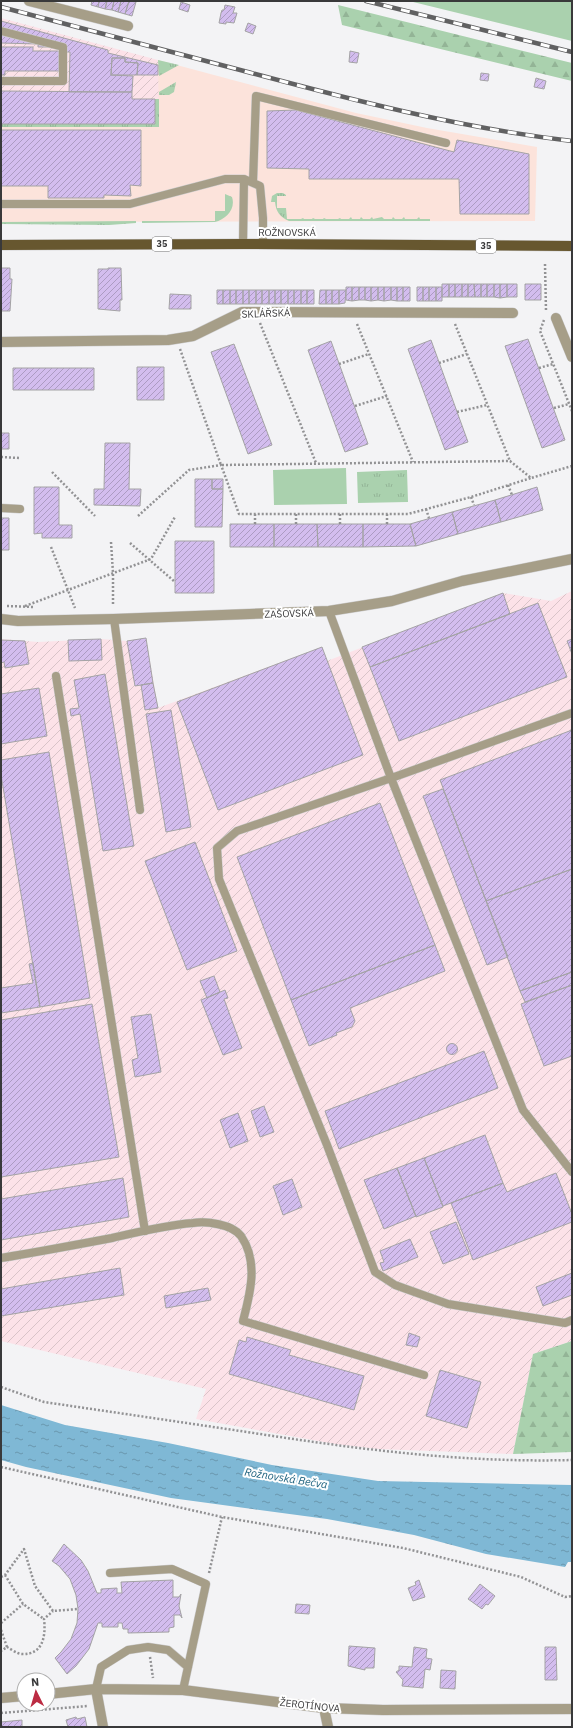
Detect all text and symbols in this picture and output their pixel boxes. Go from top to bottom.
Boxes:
street label: ROŽNOVSKÁ [258,226,316,239]
road number: 35 [152,237,172,251]
road number: 35 [476,239,496,253]
street label: SKLÁŘSKÁ [241,306,291,321]
street label: ZAŠOVSKÁ [264,606,315,621]
water label: Rožnovská Bečva [243,1465,329,1491]
north arrow [16,1672,56,1712]
text: N [31,1675,40,1689]
street label: ŽEROTÍNOVA [279,1696,341,1715]

